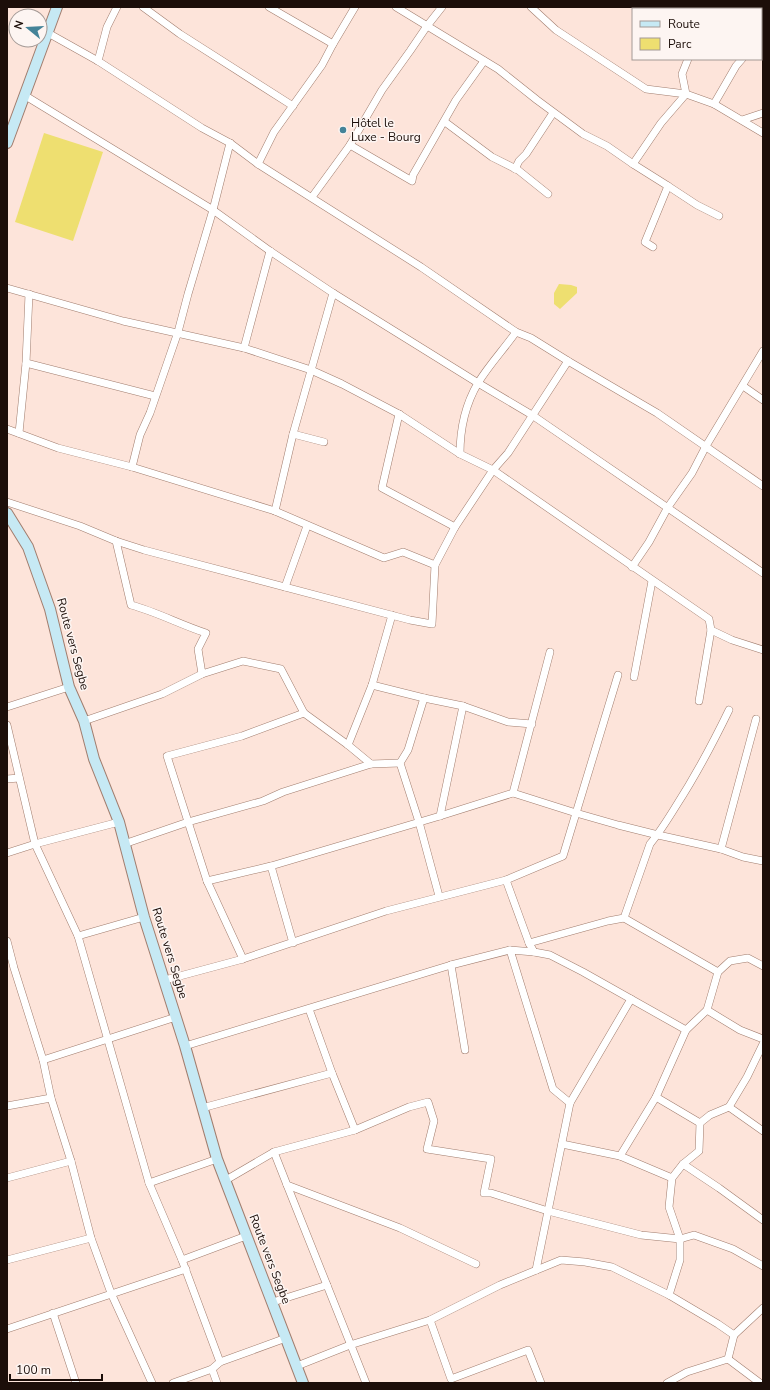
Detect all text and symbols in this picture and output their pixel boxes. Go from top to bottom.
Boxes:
north arrow [8,8,48,48]
legend [632,8,762,60]
text: Route [668,16,700,32]
text: N [11,19,27,31]
text: Parc [668,36,692,52]
place label: Hôtel le Luxe - Bourg [351,115,421,145]
marker: Hôtel le Luxe - Bourg [338,125,348,135]
street label: Route vers Segbe [53,596,93,692]
street label: Route vers Segbe [149,905,191,1001]
street label: Route vers Segbe [246,1212,294,1306]
scale bar [10,1356,102,1382]
text: 100 m [16,1362,51,1378]

